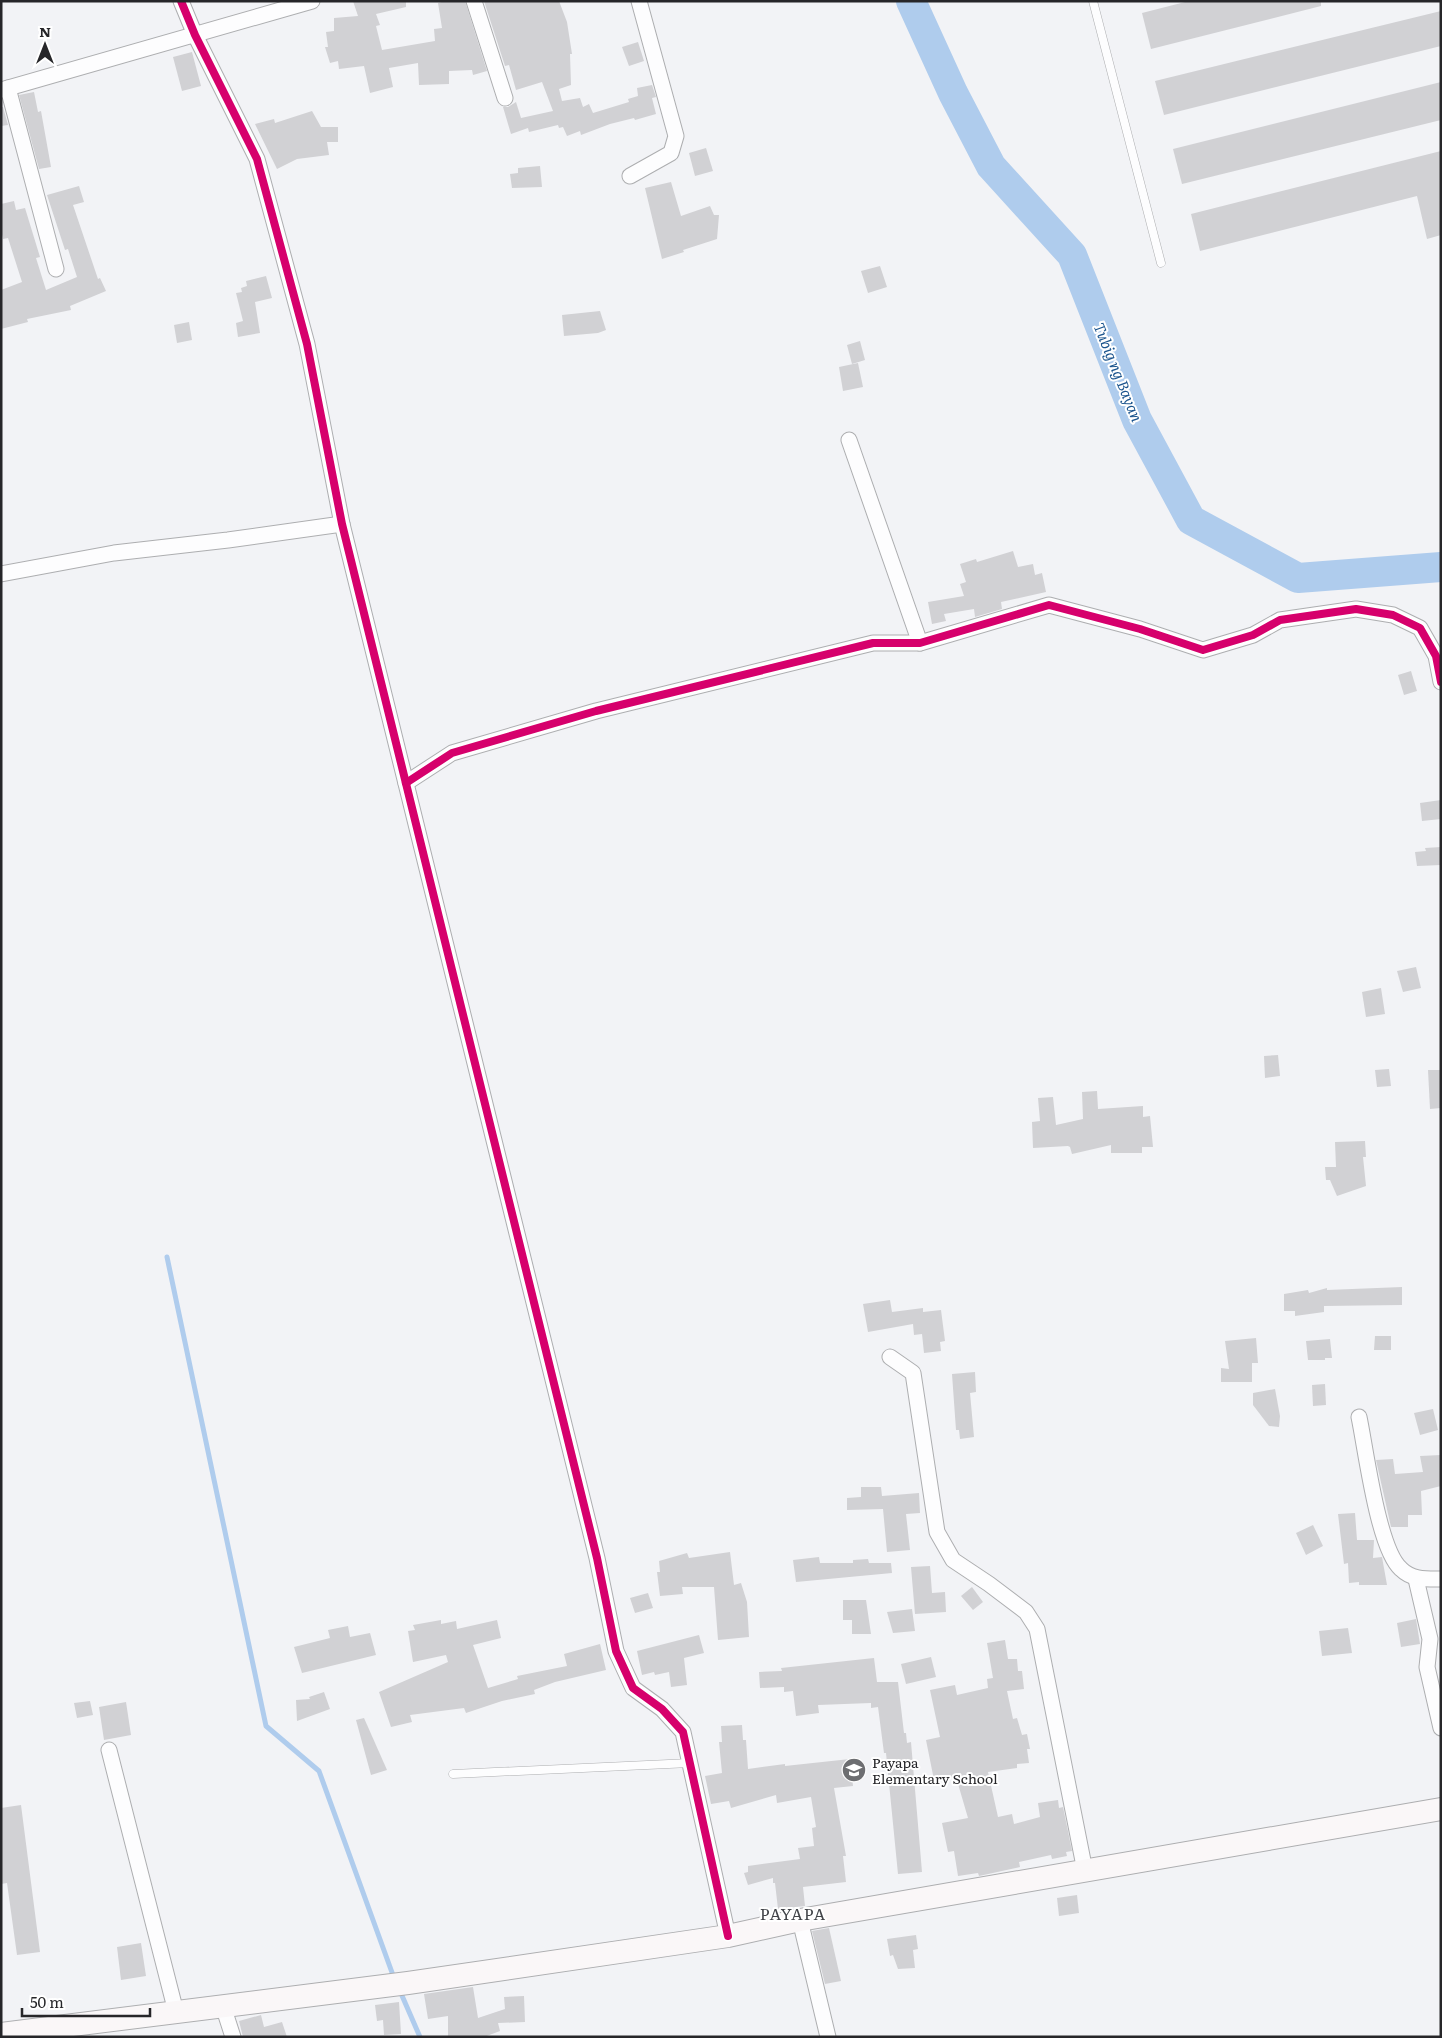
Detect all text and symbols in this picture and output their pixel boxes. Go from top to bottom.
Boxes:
north arrow [20,20,70,70]
text: N [39,21,51,41]
water label: Tubig ng Bayan [1089,319,1149,425]
place label: Payapa Elementary School [872,1752,998,1788]
school or university icon: Payapa Elementary School [841,1757,867,1783]
district label: PAYAPA [760,1901,826,1925]
scale bar [22,1986,150,2018]
text: 50 m [30,1990,64,2013]

